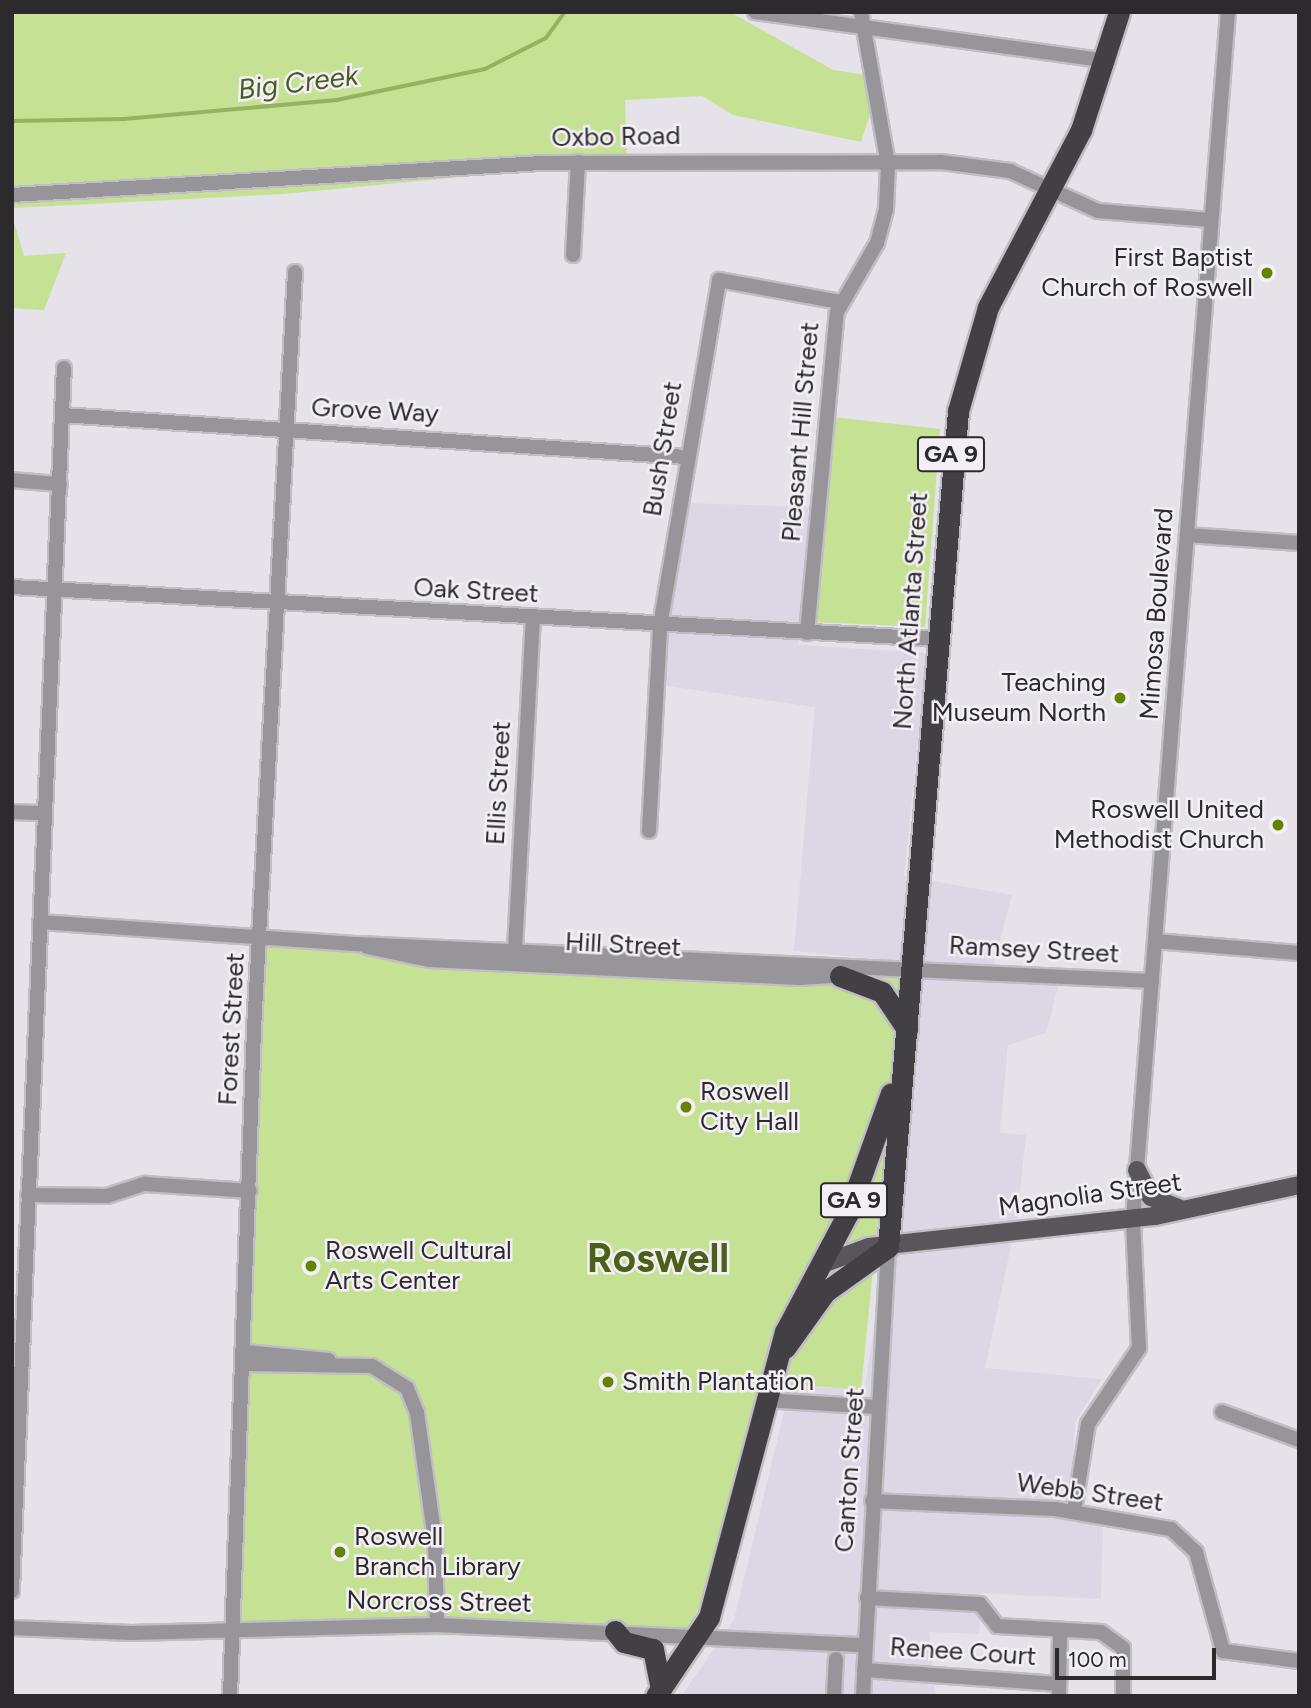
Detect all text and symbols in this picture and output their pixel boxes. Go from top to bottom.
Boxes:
water label: Big Creek [236,58,360,106]
street label: Oxbo Road [551,120,681,154]
place label: First Baptist Church of Roswell [1041,242,1253,304]
marker: First Baptist Church of Roswell [1259,265,1275,281]
street label: Pleasant Hill Street [776,321,826,543]
street label: Bush Street [637,379,689,519]
street label: Grove Way [310,392,440,430]
road number: GA 9 [916,434,986,475]
street label: North Atlanta Street [887,491,935,731]
street label: Mimosa Boulevard [1134,507,1180,721]
street label: Oak Street [413,572,539,610]
place label: Teaching Museum North [932,667,1106,728]
marker: Teaching Museum North [1112,690,1128,706]
street label: Ellis Street [480,720,518,846]
place label: Roswell United Methodist Church [1054,794,1264,856]
marker: Roswell United Methodist Church [1270,817,1286,833]
street label: Hill Street [564,926,682,964]
street label: Ramsey Street [948,930,1120,970]
street label: Forest Street [212,952,252,1106]
place label: Roswell City Hall [700,1076,799,1138]
marker: Roswell City Hall [678,1099,694,1115]
street label: Magnolia Street [997,1167,1183,1223]
road number: GA 9 [819,1180,889,1220]
district label: Roswell [587,1234,729,1282]
place label: Roswell Cultural Arts Center [325,1235,512,1296]
marker: Roswell Cultural Arts Center [303,1258,319,1274]
place label: Smith Plantation [622,1366,814,1398]
marker: Smith Plantation [600,1374,616,1390]
street label: Canton Street [829,1387,871,1553]
street label: Webb Street [1015,1467,1165,1519]
place label: Roswell Branch Library [354,1521,521,1582]
marker: Roswell Branch Library [332,1544,348,1560]
street label: Norcross Street [346,1585,532,1619]
street label: Renee Court [889,1631,1037,1673]
scale bar [1059,1634,1220,1678]
text: 100 m [1068,1647,1127,1672]

